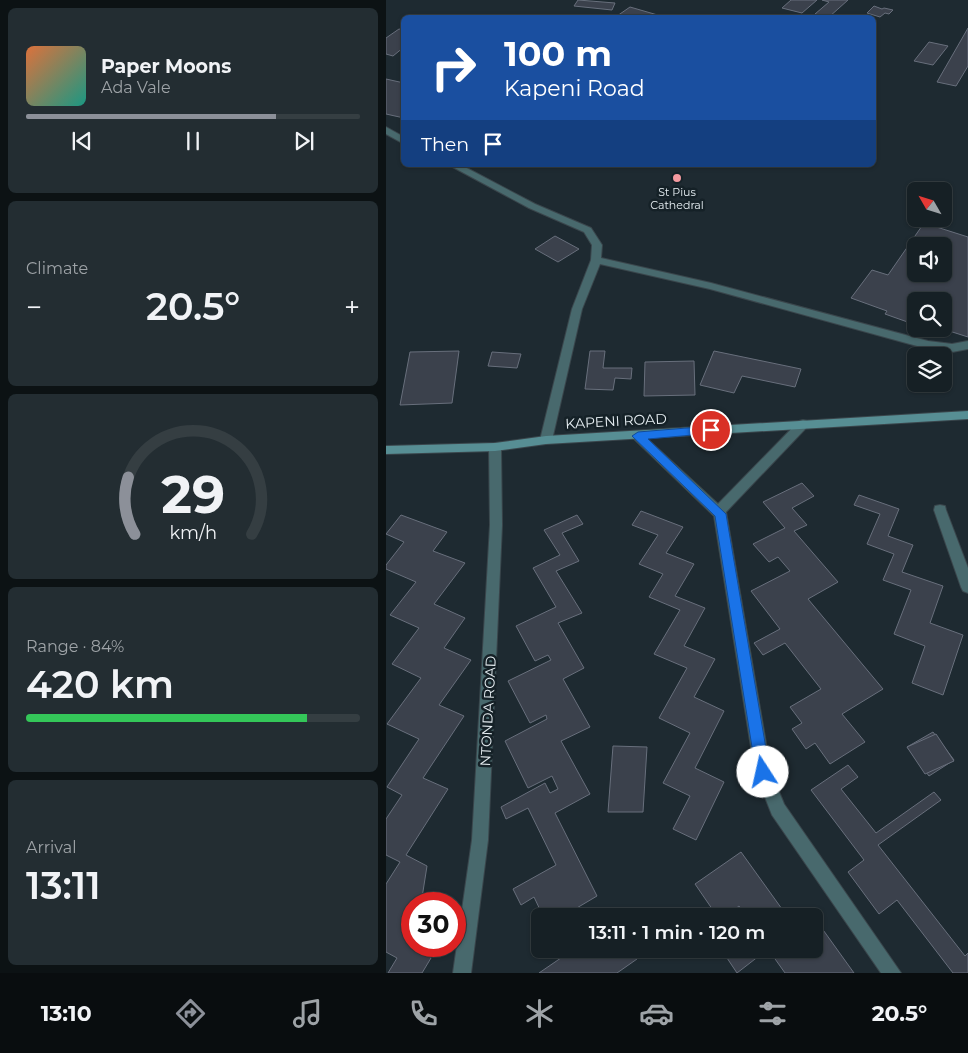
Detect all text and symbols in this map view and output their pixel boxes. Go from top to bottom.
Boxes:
text: 100 m [504,32,612,75]
icon: right [421,35,486,100]
text: Paper Moons [101,55,231,78]
text: Kapeni Road [504,75,645,102]
text: Ada Vale [101,78,171,97]
icon: previous [68,127,96,155]
icon: pause [179,127,207,155]
icon: next [290,127,318,155]
icon: arrive [479,130,507,158]
text: Then [421,133,469,156]
marker: St Pius Cathedral [671,172,683,184]
north arrow [907,182,952,228]
map controls [907,182,952,392]
place label: St Pius Cathedral [650,185,704,212]
button: sound [907,237,952,282]
text: Climate [26,259,88,278]
text: 20.5° [146,283,240,330]
text: − [26,290,42,324]
text: + [344,290,360,324]
button: search [907,292,952,337]
button: layers [907,347,952,392]
street label: KAPENI ROAD [565,409,667,433]
pin [690,409,732,451]
icon: arrive [697,416,725,444]
text: 29 [161,463,225,526]
text: km/h [169,522,217,543]
text: Range · 84% [26,637,124,656]
street label: NTONDA ROAD [476,655,500,767]
text: 420 km [26,661,174,708]
position arrow [736,745,788,797]
text: Arrival [26,838,76,857]
text: 13:11 [26,862,101,909]
speed limit sign: 30 [401,892,466,957]
text: 13:11 · 1 min · 120 m [589,921,765,944]
icon: directions [173,996,208,1031]
icon: music [290,996,325,1031]
icon: phone [406,996,441,1031]
icon: climate [522,996,557,1031]
icon: car [639,996,674,1031]
icon: filters [755,996,790,1031]
text: 13:10 [41,1000,92,1027]
text: 20.5° [872,1000,927,1027]

